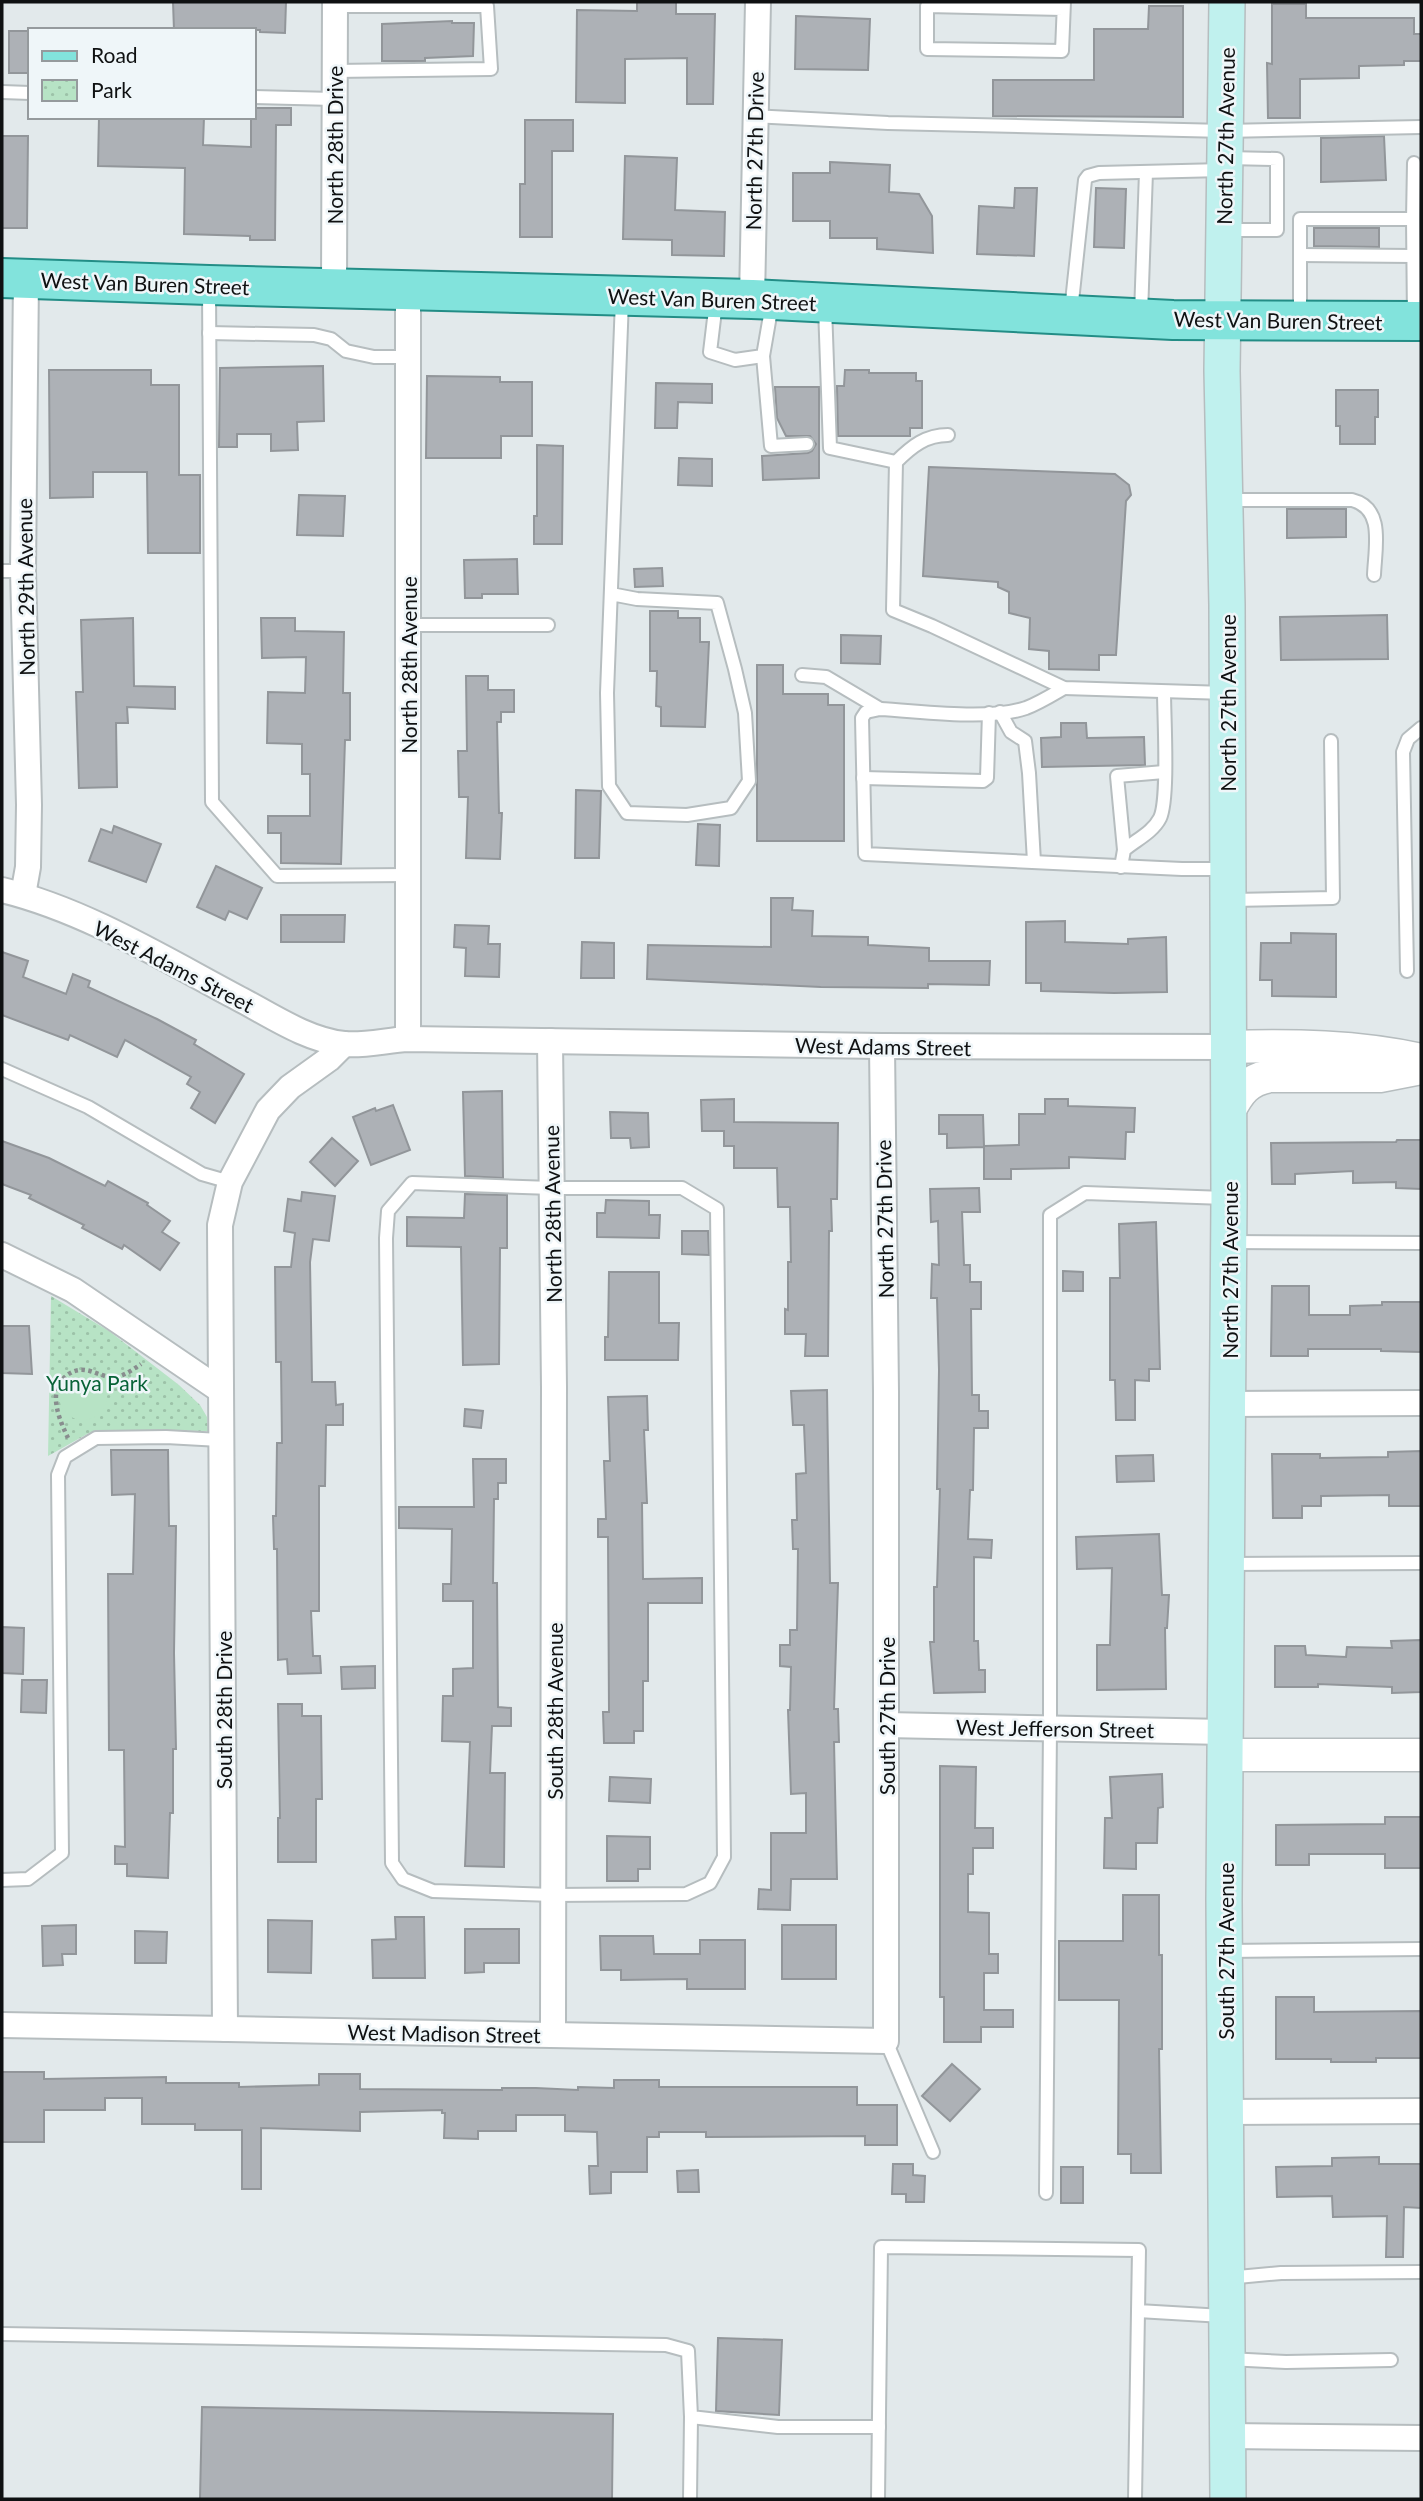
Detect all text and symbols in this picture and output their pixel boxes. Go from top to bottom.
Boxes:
legend [28,28,256,119]
text: Road [91,42,138,67]
street label: North 27th Avenue [1211,47,1239,225]
street label: North 28th Drive [322,66,347,224]
street label: North 27th Drive [740,71,768,231]
text: Park [91,77,132,102]
street label: West Van Buren Street [40,267,250,299]
street label: West Van Buren Street [607,283,817,315]
street label: West Van Buren Street [1173,306,1383,334]
street label: North 29th Avenue [11,498,39,676]
street label: North 28th Avenue [396,576,421,754]
street label: North 27th Avenue [1215,614,1240,792]
street label: West Adams Street [90,915,259,1017]
street label: West Adams Street [795,1032,972,1060]
street label: North 28th Avenue [538,1125,566,1303]
street label: North 27th Drive [870,1139,898,1299]
street label: North 27th Avenue [1217,1181,1242,1359]
park label: Yunya Park [46,1370,148,1395]
street label: South 28th Avenue [542,1622,567,1800]
street label: South 28th Drive [211,1631,236,1789]
street label: South 27th Drive [874,1637,899,1795]
street label: West Jefferson Street [956,1714,1155,1742]
street label: South 27th Avenue [1213,1862,1238,2040]
street label: West Madison Street [347,2019,541,2047]

